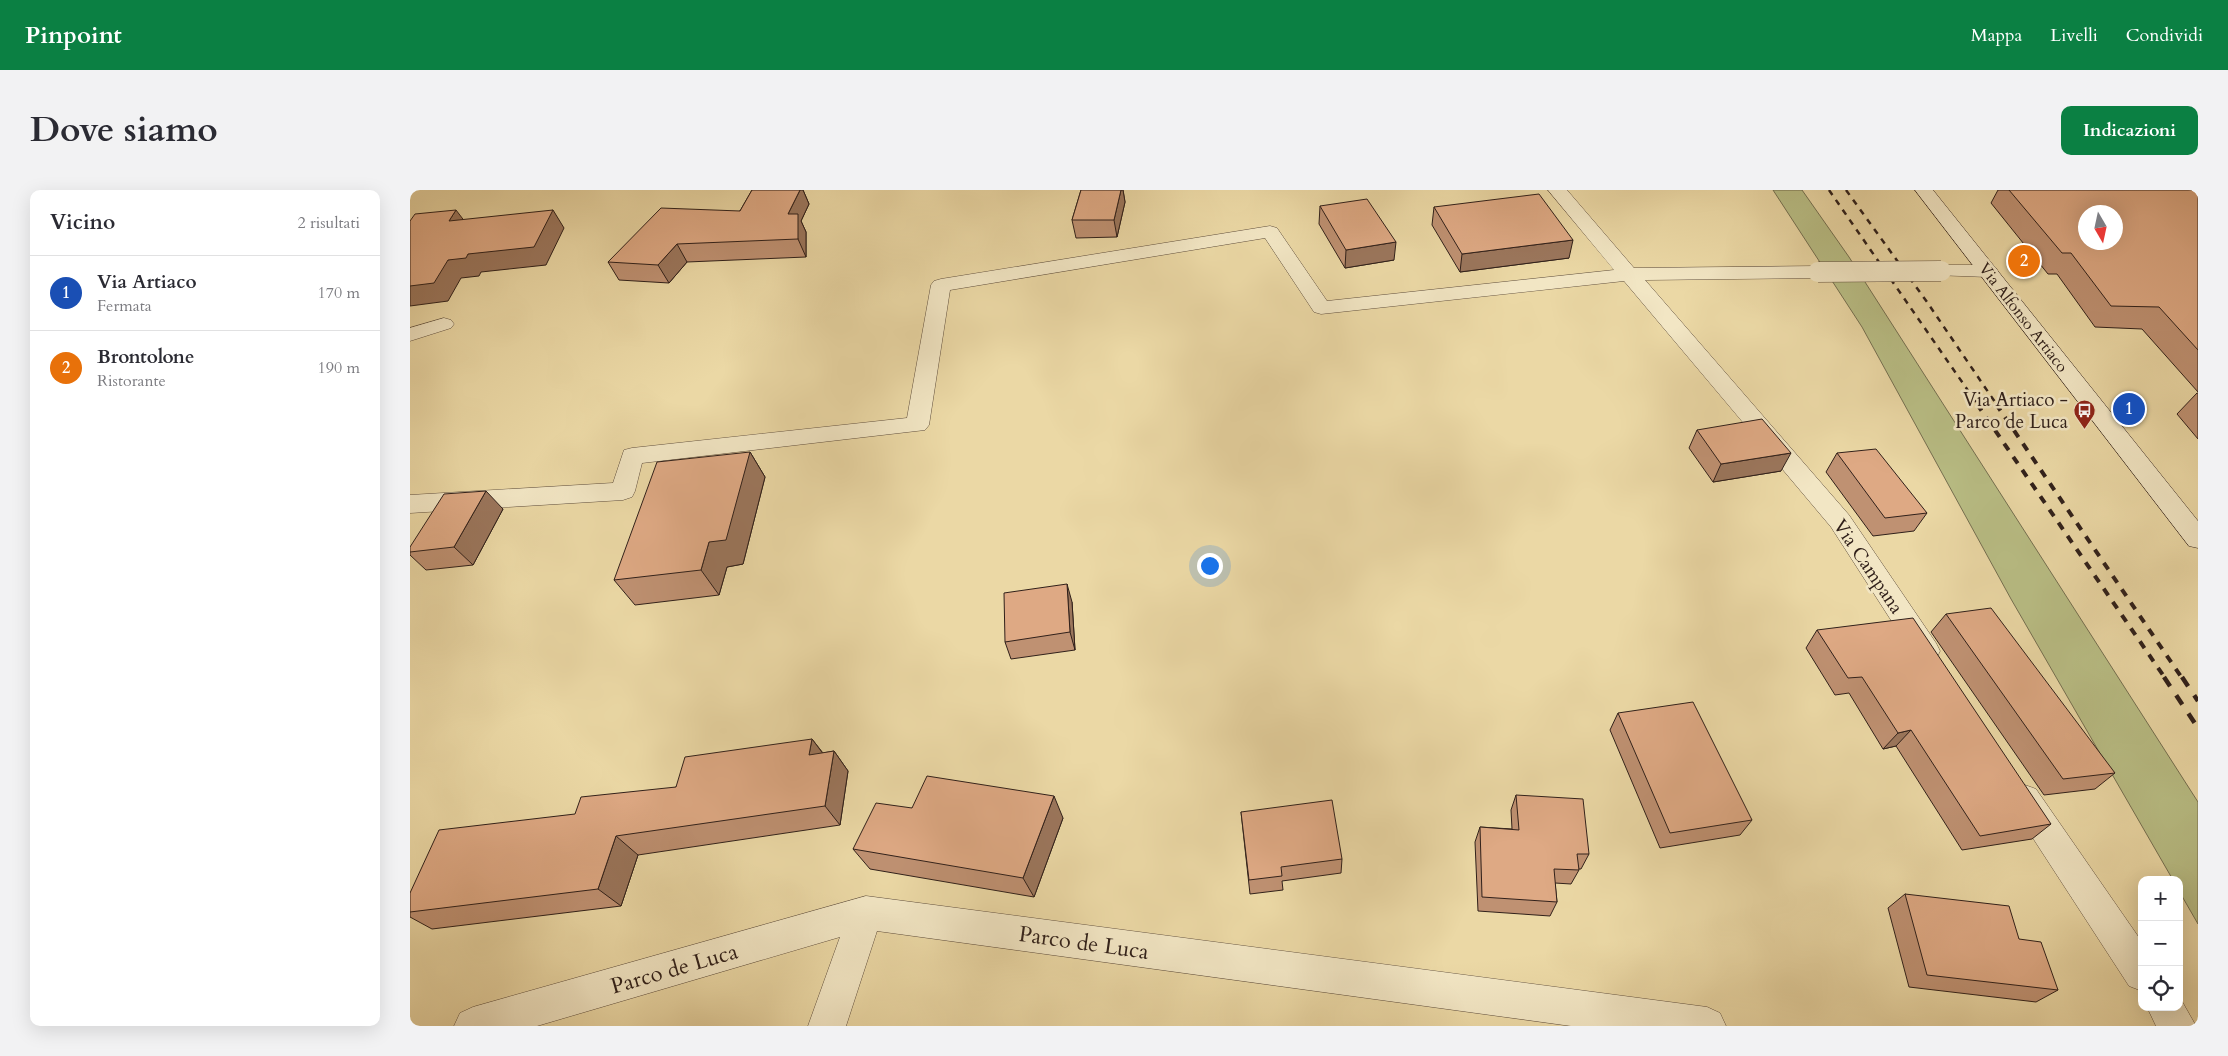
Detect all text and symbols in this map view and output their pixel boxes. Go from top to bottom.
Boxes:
text: Pinpoint [25,19,122,52]
text: Mappa [1971,23,2022,48]
text: Livelli [2050,23,2098,48]
text: Condividi [2126,23,2203,48]
text: Dove siamo [30,106,218,154]
button: Indicazioni [2061,106,2198,155]
north arrow [2078,205,2123,250]
text: Vicino [50,208,115,237]
text: 2 risultati [297,212,360,234]
pin: 2 [2008,242,2040,280]
street label: Via Alfonso Artiaco [1973,258,2073,377]
text: Via Artiaco [97,269,197,295]
text: 1 [62,282,70,304]
text: 170 m [318,282,360,304]
text: Fermata [97,295,152,317]
text: Brontolone [97,344,194,370]
text: 2 [62,357,70,379]
text: 190 m [318,357,360,379]
text: Ristorante [97,370,166,392]
place label: Via Artiaco - Parco de Luca [1955,387,2068,435]
pin: 1 [2113,390,2145,428]
bus stop icon: Via Artiaco - Parco de Luca [2072,398,2096,429]
street label: Via Campana [1827,514,1909,619]
your location [1197,553,1223,579]
map controls [2138,876,2183,1011]
button: + [2138,876,2183,921]
street label: Parco de Luca [1017,919,1151,967]
button: − [2138,921,2183,966]
street label: Parco de Luca [607,936,742,1001]
button: locate [2138,966,2183,1011]

